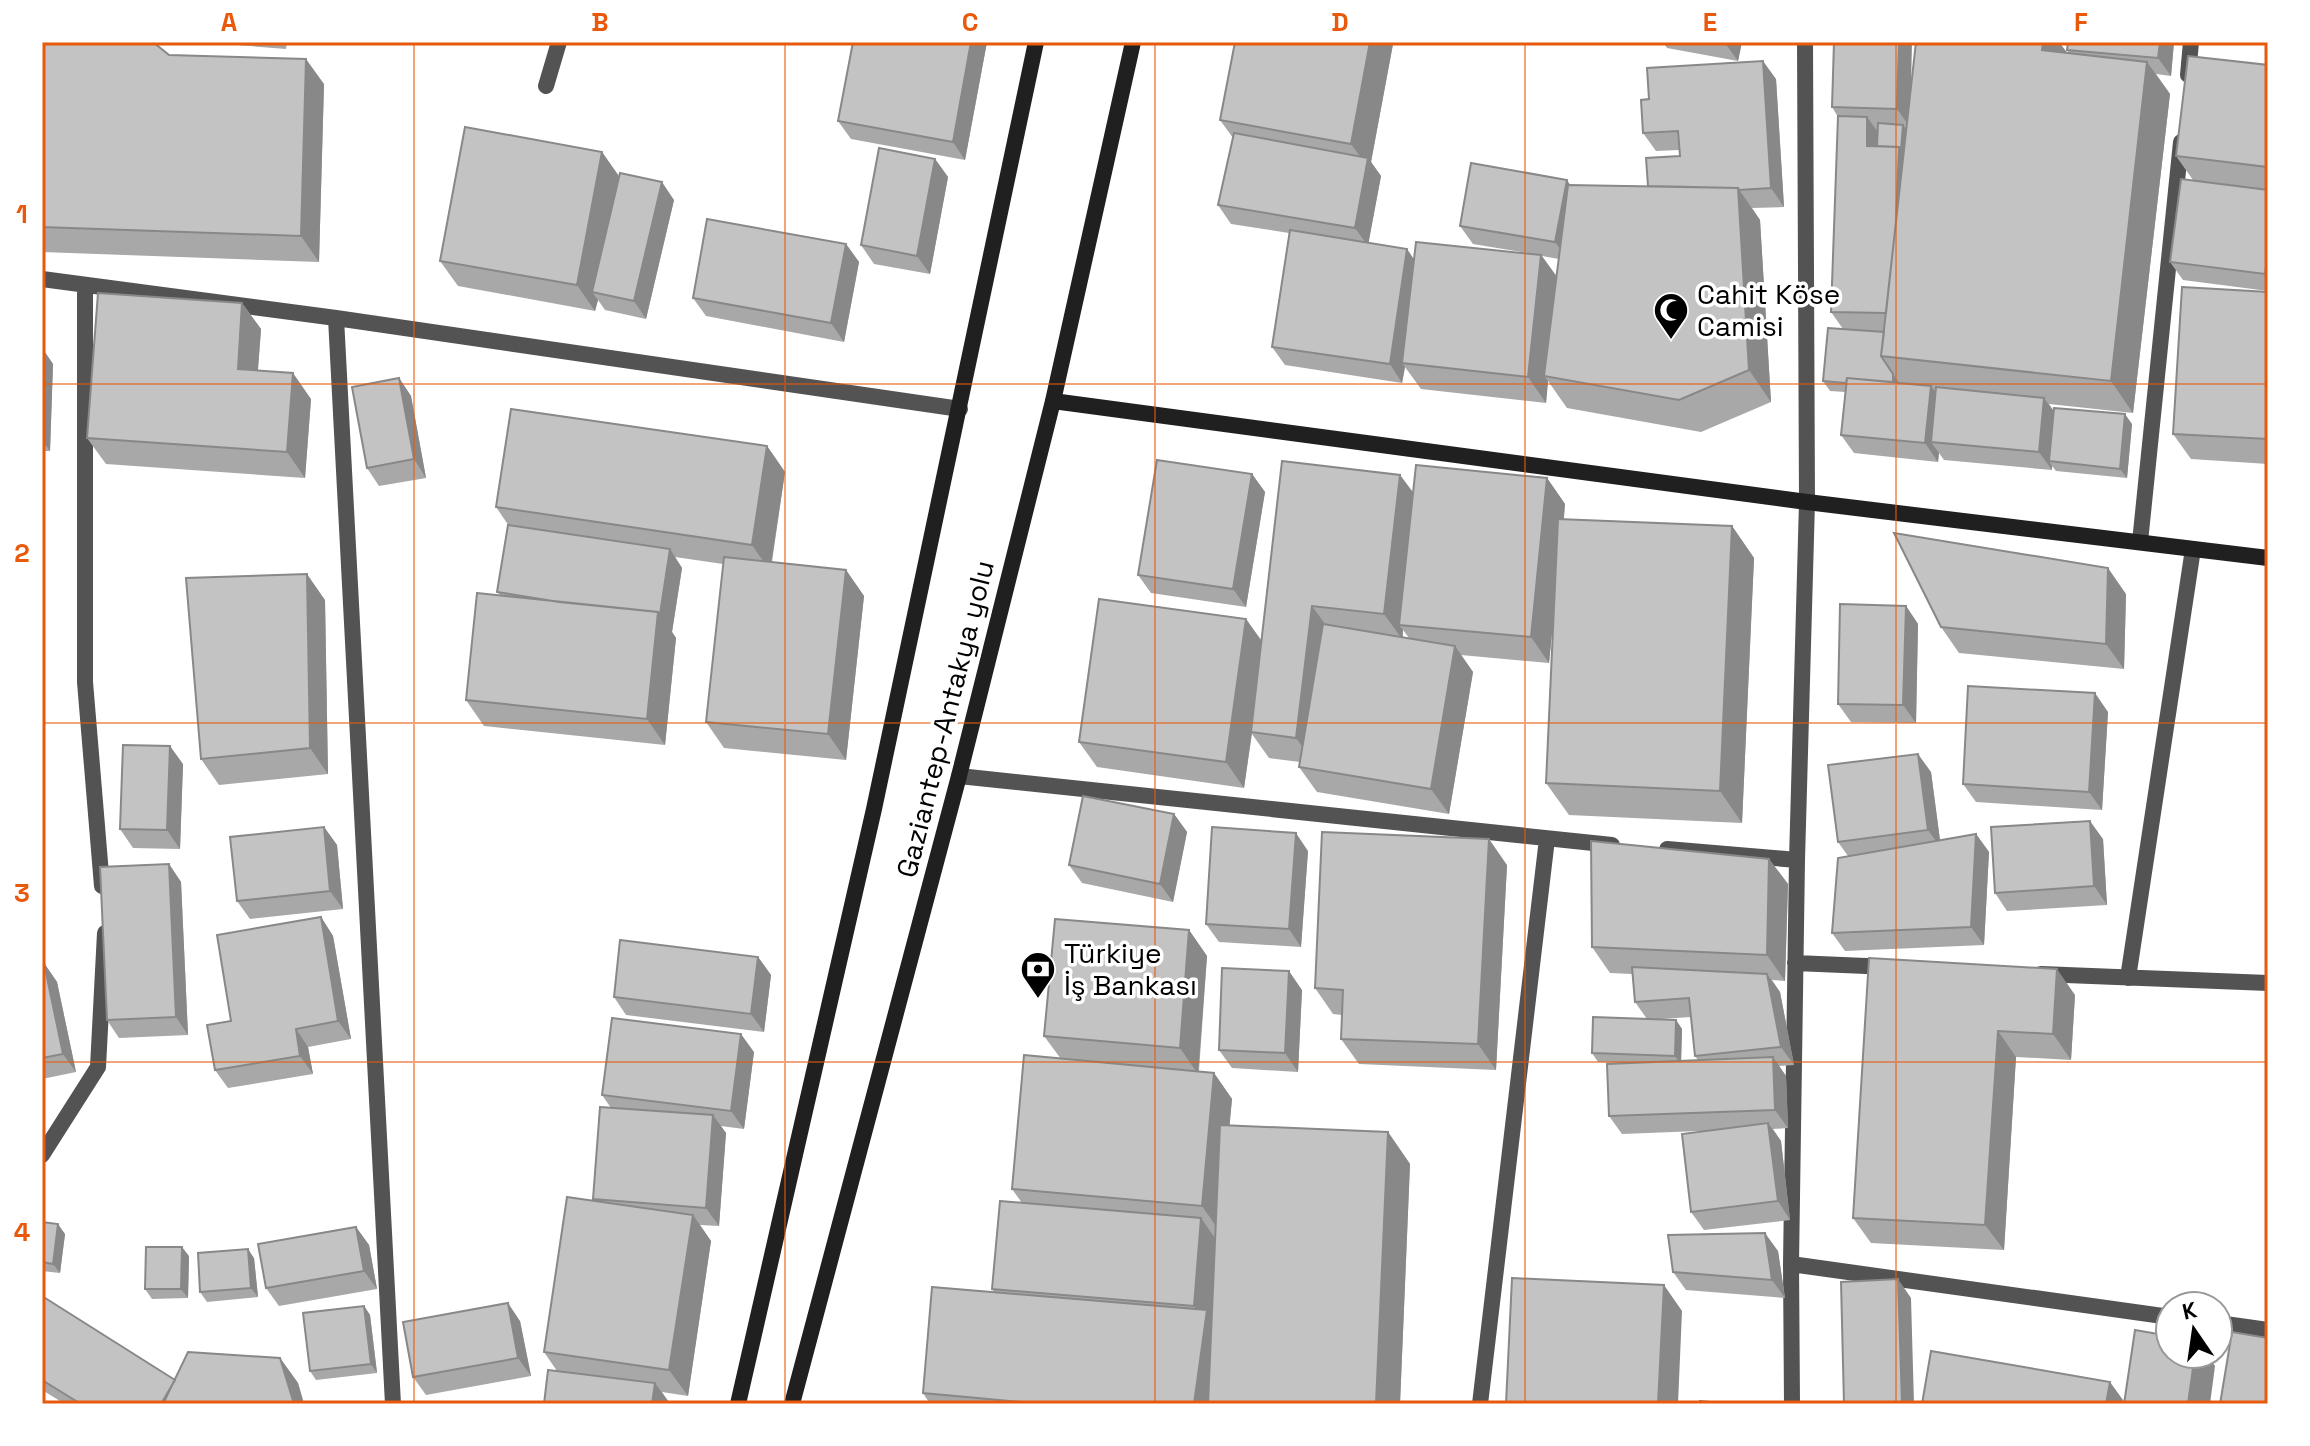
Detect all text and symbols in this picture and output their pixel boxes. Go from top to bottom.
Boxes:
text: A [221,5,238,39]
text: B [591,5,609,39]
text: C [962,5,978,39]
text: D [1331,5,1349,39]
text: E [1703,5,1717,39]
text: F [2074,5,2088,39]
text: 1 [16,197,28,231]
place label: Cahit Köse Camisi [1697,276,1840,344]
mosque icon: Cahit Köse Camisi [1652,291,1690,341]
text: 2 [14,536,30,570]
street label: Gaziantep-Antakya yolu [888,557,1002,881]
text: 3 [14,876,30,910]
place label: Türkiye İş Bankası [1064,935,1197,1003]
bank icon: Türkiye İş Bankası [1019,950,1057,1000]
text: 4 [14,1215,30,1249]
north arrow [2154,1290,2234,1370]
text: K [2180,1295,2200,1326]

